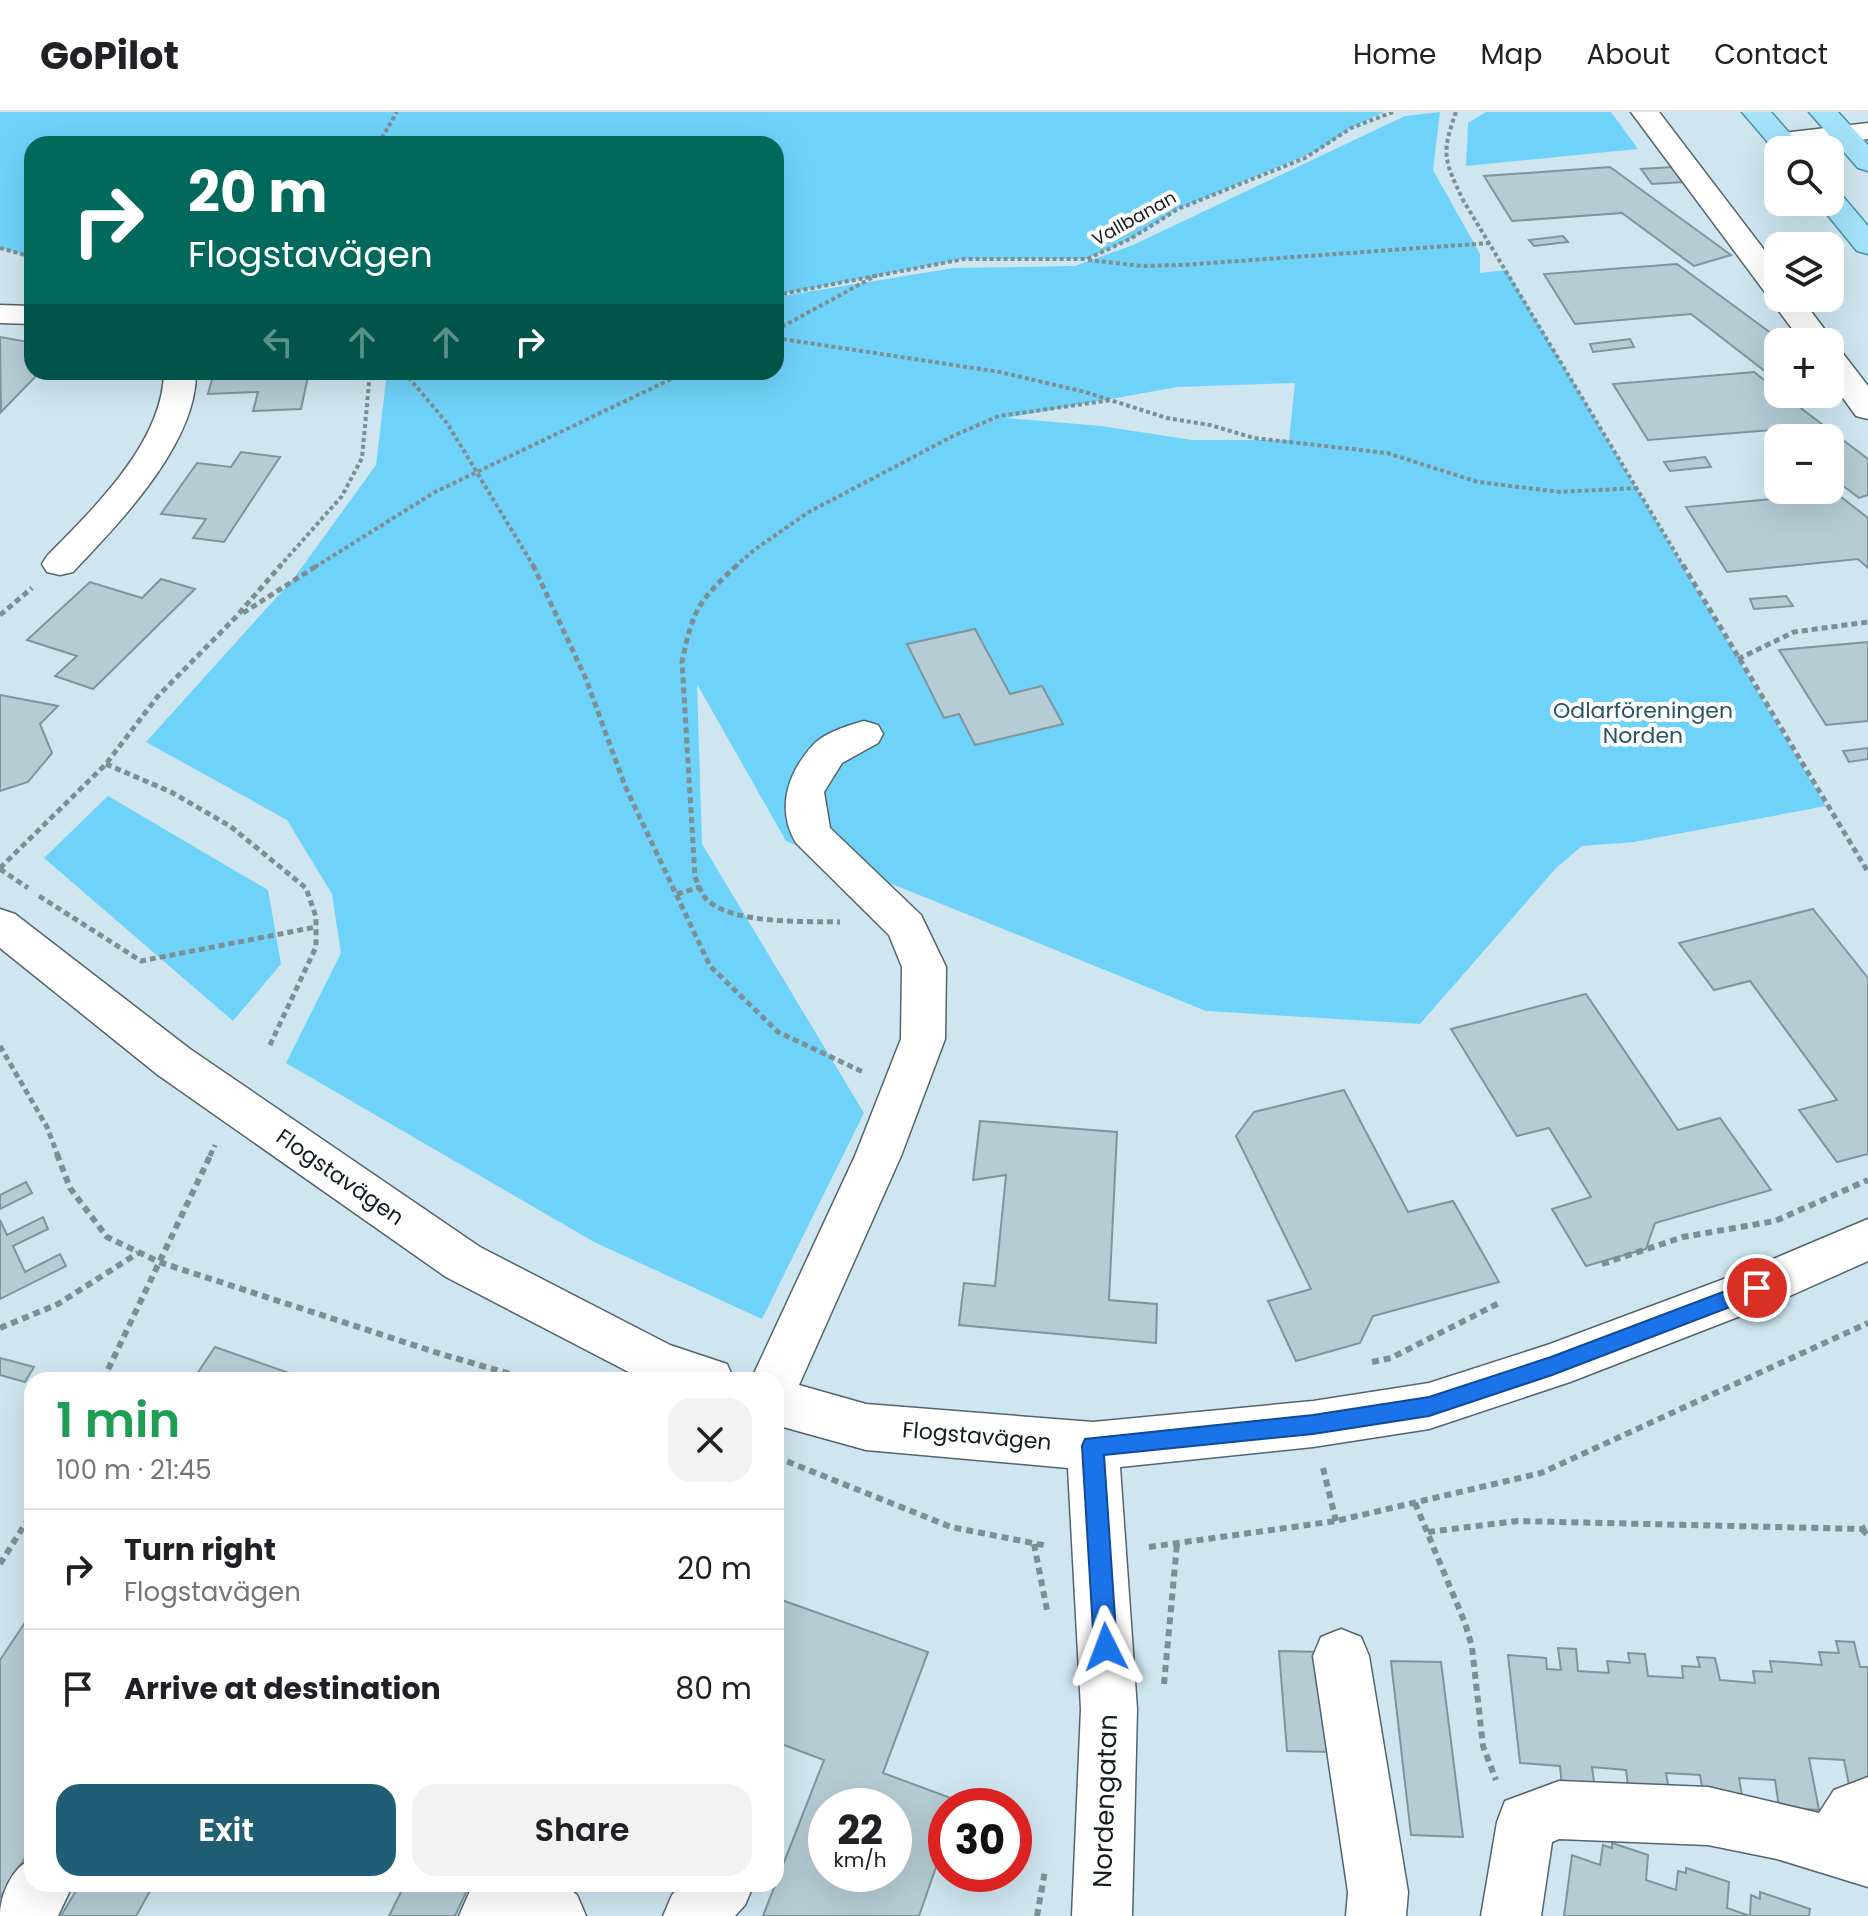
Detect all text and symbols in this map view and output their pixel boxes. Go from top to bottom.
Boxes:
text: GoPilot [40,29,179,82]
text: Home [1353,35,1436,74]
text: Map [1480,35,1542,74]
text: About [1586,35,1670,74]
text: Contact [1714,35,1828,74]
map controls [1764,136,1844,504]
button: search [1764,136,1844,216]
text: 20 m [188,153,328,232]
icon: right [56,168,160,272]
street label: Vallbanan [1087,185,1181,251]
text: Flogstavägen [188,229,433,280]
button: layers [1764,232,1844,312]
icon: left [256,320,300,364]
icon: ahead [340,320,384,364]
icon: ahead [424,320,468,364]
icon: right [508,320,552,364]
button: + [1764,328,1844,408]
button: − [1764,424,1844,504]
park label: Odlarföreningen Norden [1553,695,1733,751]
street label: Flogstavägen [270,1121,410,1233]
pin [1723,1254,1791,1322]
icon: arrive [1735,1266,1779,1310]
text: 1 min [56,1387,180,1454]
button: close [668,1398,752,1482]
street label: Flogstavägen [901,1414,1053,1458]
text: 100 m · 21:45 [56,1452,212,1488]
text: Turn right [124,1528,276,1571]
icon: right [56,1547,100,1591]
text: 20 m [677,1547,752,1590]
text: Flogstavägen [124,1574,301,1610]
position arrow [1064,1605,1148,1689]
icon: arrive [56,1667,100,1711]
text: Arrive at destination [124,1667,441,1710]
text: 80 m [675,1667,752,1710]
street label: Nordengatan [1084,1714,1126,1888]
button: Exit [56,1784,396,1876]
button: Share [412,1784,752,1876]
speed limit sign: 30 [928,1788,1032,1892]
text: 22 [837,1802,883,1858]
text: km/h [833,1846,887,1874]

